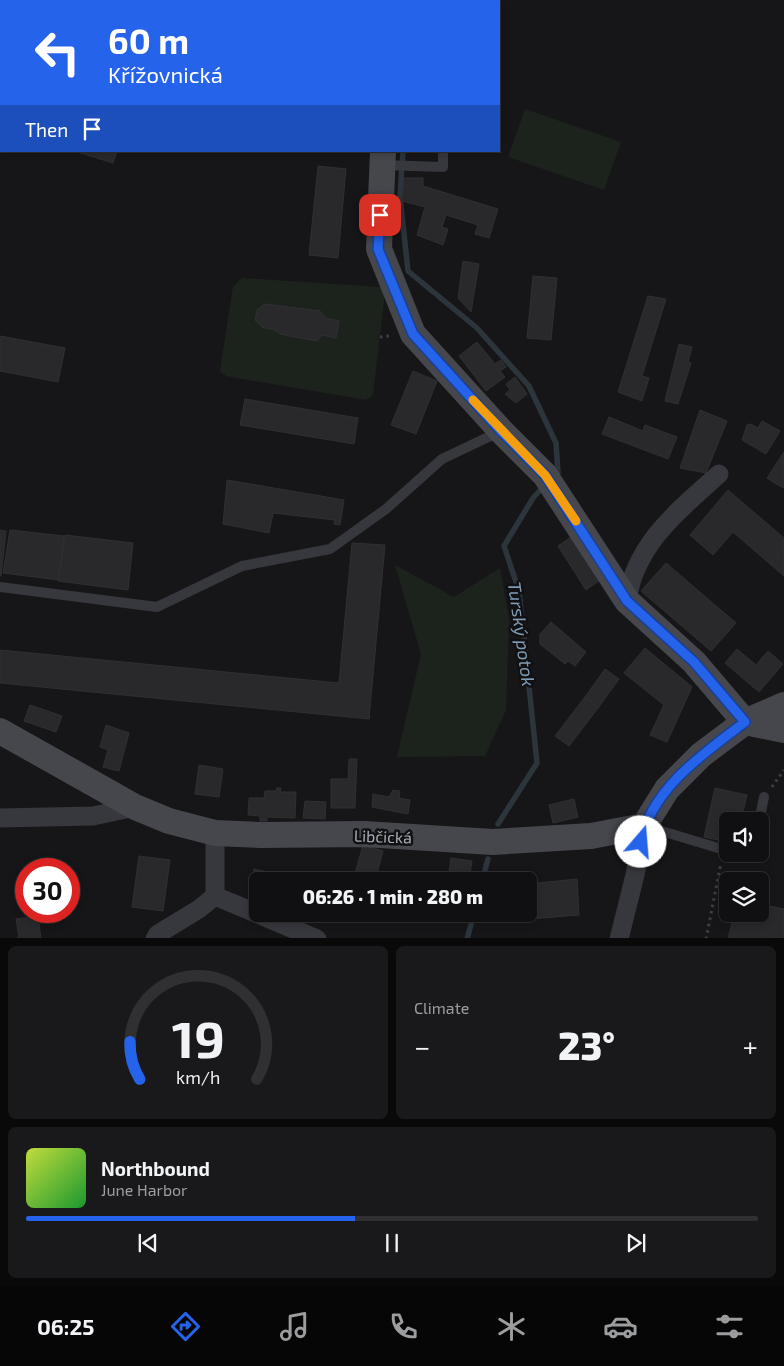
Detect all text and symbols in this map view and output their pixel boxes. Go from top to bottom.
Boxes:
text: 60 m [108,19,189,61]
icon: left [25,20,90,85]
text: Křížovnická [108,61,223,87]
icon: arrive [78,115,106,143]
text: Then [25,118,68,141]
pin [359,194,401,236]
icon: arrive [366,201,394,229]
water label: Turský potok [504,580,540,688]
map controls [719,812,769,922]
button: sound [719,812,769,862]
position arrow [614,815,666,867]
street label: Libčická [354,825,412,847]
speed limit sign: 30 [15,858,80,923]
button: layers [719,872,769,922]
text: 06:26 · 1 min · 280 m [303,885,483,908]
text: Climate [414,998,469,1017]
text: 19 [171,1006,225,1068]
text: 23° [558,1022,615,1068]
text: − [414,1029,430,1063]
text: + [743,1029,758,1063]
text: km/h [176,1066,220,1088]
text: Northbound [101,1157,210,1180]
text: June Harbor [101,1180,188,1199]
icon: previous [134,1229,162,1257]
icon: pause [378,1229,406,1257]
icon: next [622,1229,650,1257]
icon: directions [168,1309,203,1344]
icon: music [277,1309,312,1344]
icon: phone [386,1309,421,1344]
icon: climate [494,1309,529,1344]
icon: car [603,1309,638,1344]
icon: filters [712,1309,747,1344]
text: 06:25 [37,1313,94,1339]

